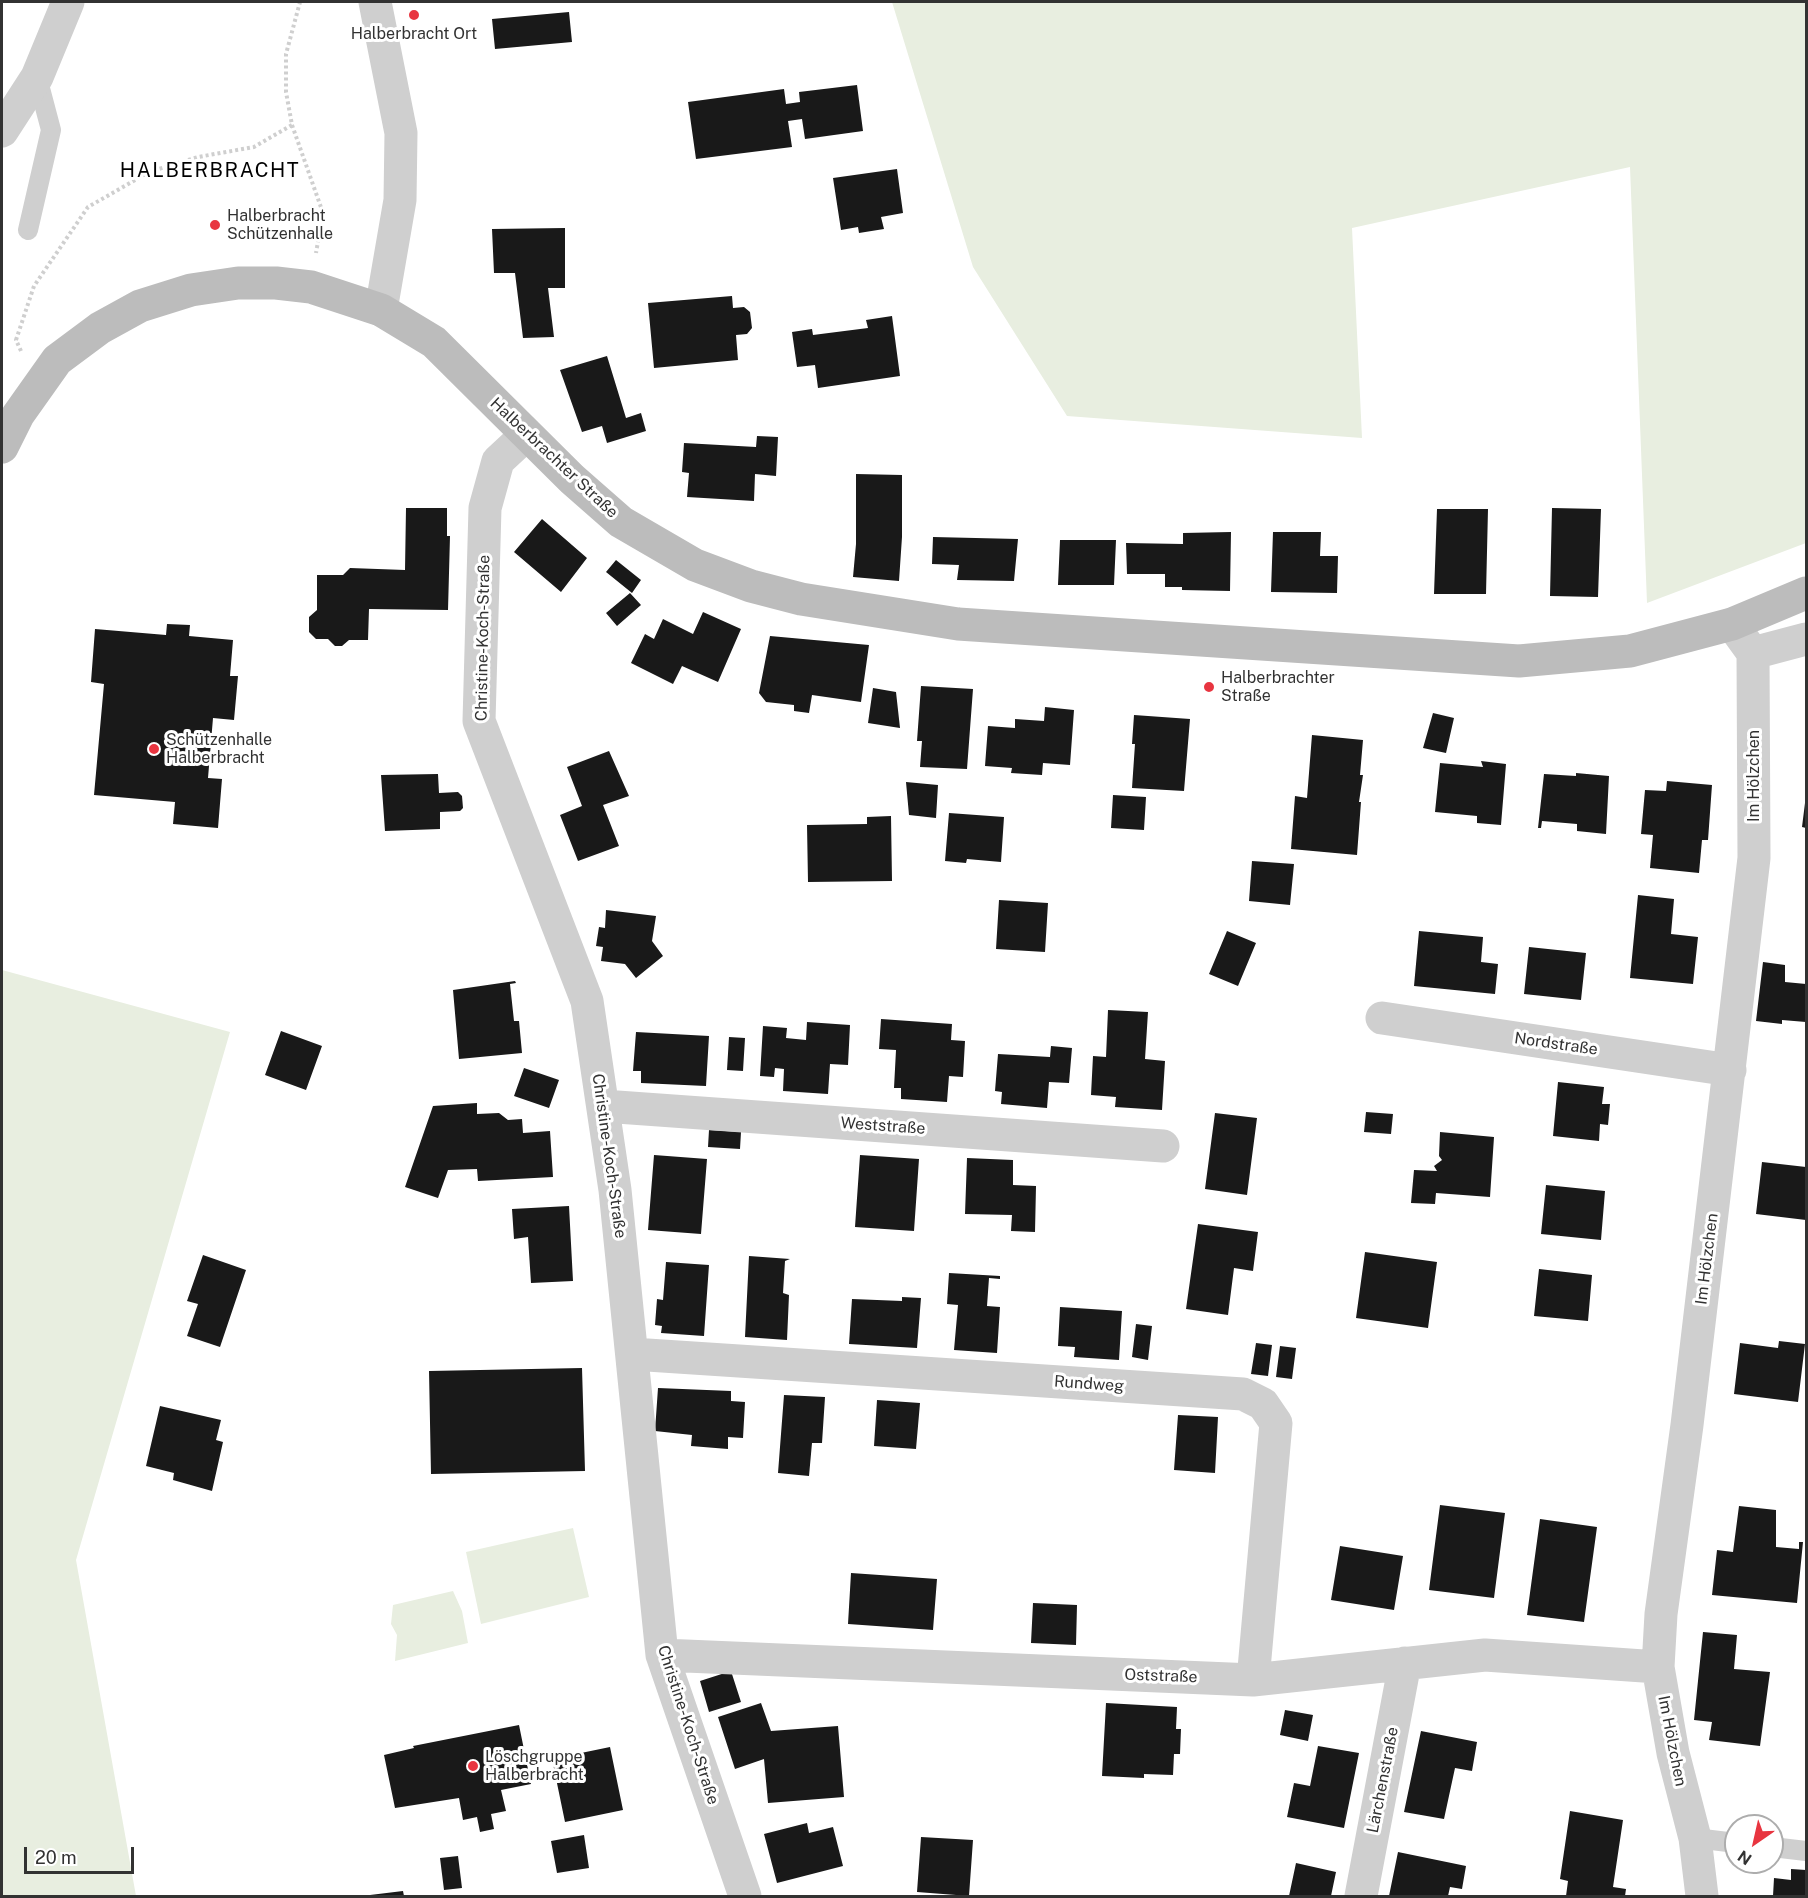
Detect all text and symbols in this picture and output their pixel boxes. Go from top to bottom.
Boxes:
marker: Halberbracht Ort [407,8,421,22]
place label: Halberbracht Ort [351,24,477,44]
district label: HALBERBRACHT [120,159,300,183]
place label: Halberbracht Schützenhalle [227,206,333,244]
marker: Halberbracht Schützenhalle [208,218,222,232]
street label: Halberbrachter Straße [486,394,622,522]
street label: Christine-Koch-Straße [472,555,494,721]
place label: Halberbrachter Straße [1221,668,1335,706]
marker: Halberbrachter Straße [1202,680,1216,694]
place label: Schützenhalle Halberbracht [166,730,272,768]
street label: Im Hölzchen [1744,730,1764,822]
marker: Schützenhalle Halberbracht [147,742,161,756]
street label: Nordstraße [1513,1029,1599,1059]
street label: Christine-Koch-Straße [588,1072,630,1240]
street label: Weststraße [840,1113,926,1139]
street label: Im Hölzchen [1692,1212,1722,1306]
street label: Rundweg [1053,1372,1125,1396]
street label: Christine-Koch-Straße [653,1643,723,1807]
street label: Oststraße [1124,1665,1198,1687]
street label: Im Hölzchen [1654,1694,1690,1788]
street label: Lärchenstraße [1363,1725,1403,1835]
place label: Löschgruppe Halberbracht [485,1747,584,1785]
marker: Löschgruppe Halberbracht [466,1759,480,1773]
north arrow [1724,1814,1784,1874]
scale bar [27,1835,136,1873]
text: N [1734,1846,1755,1869]
text: 20 m [35,1847,77,1868]

